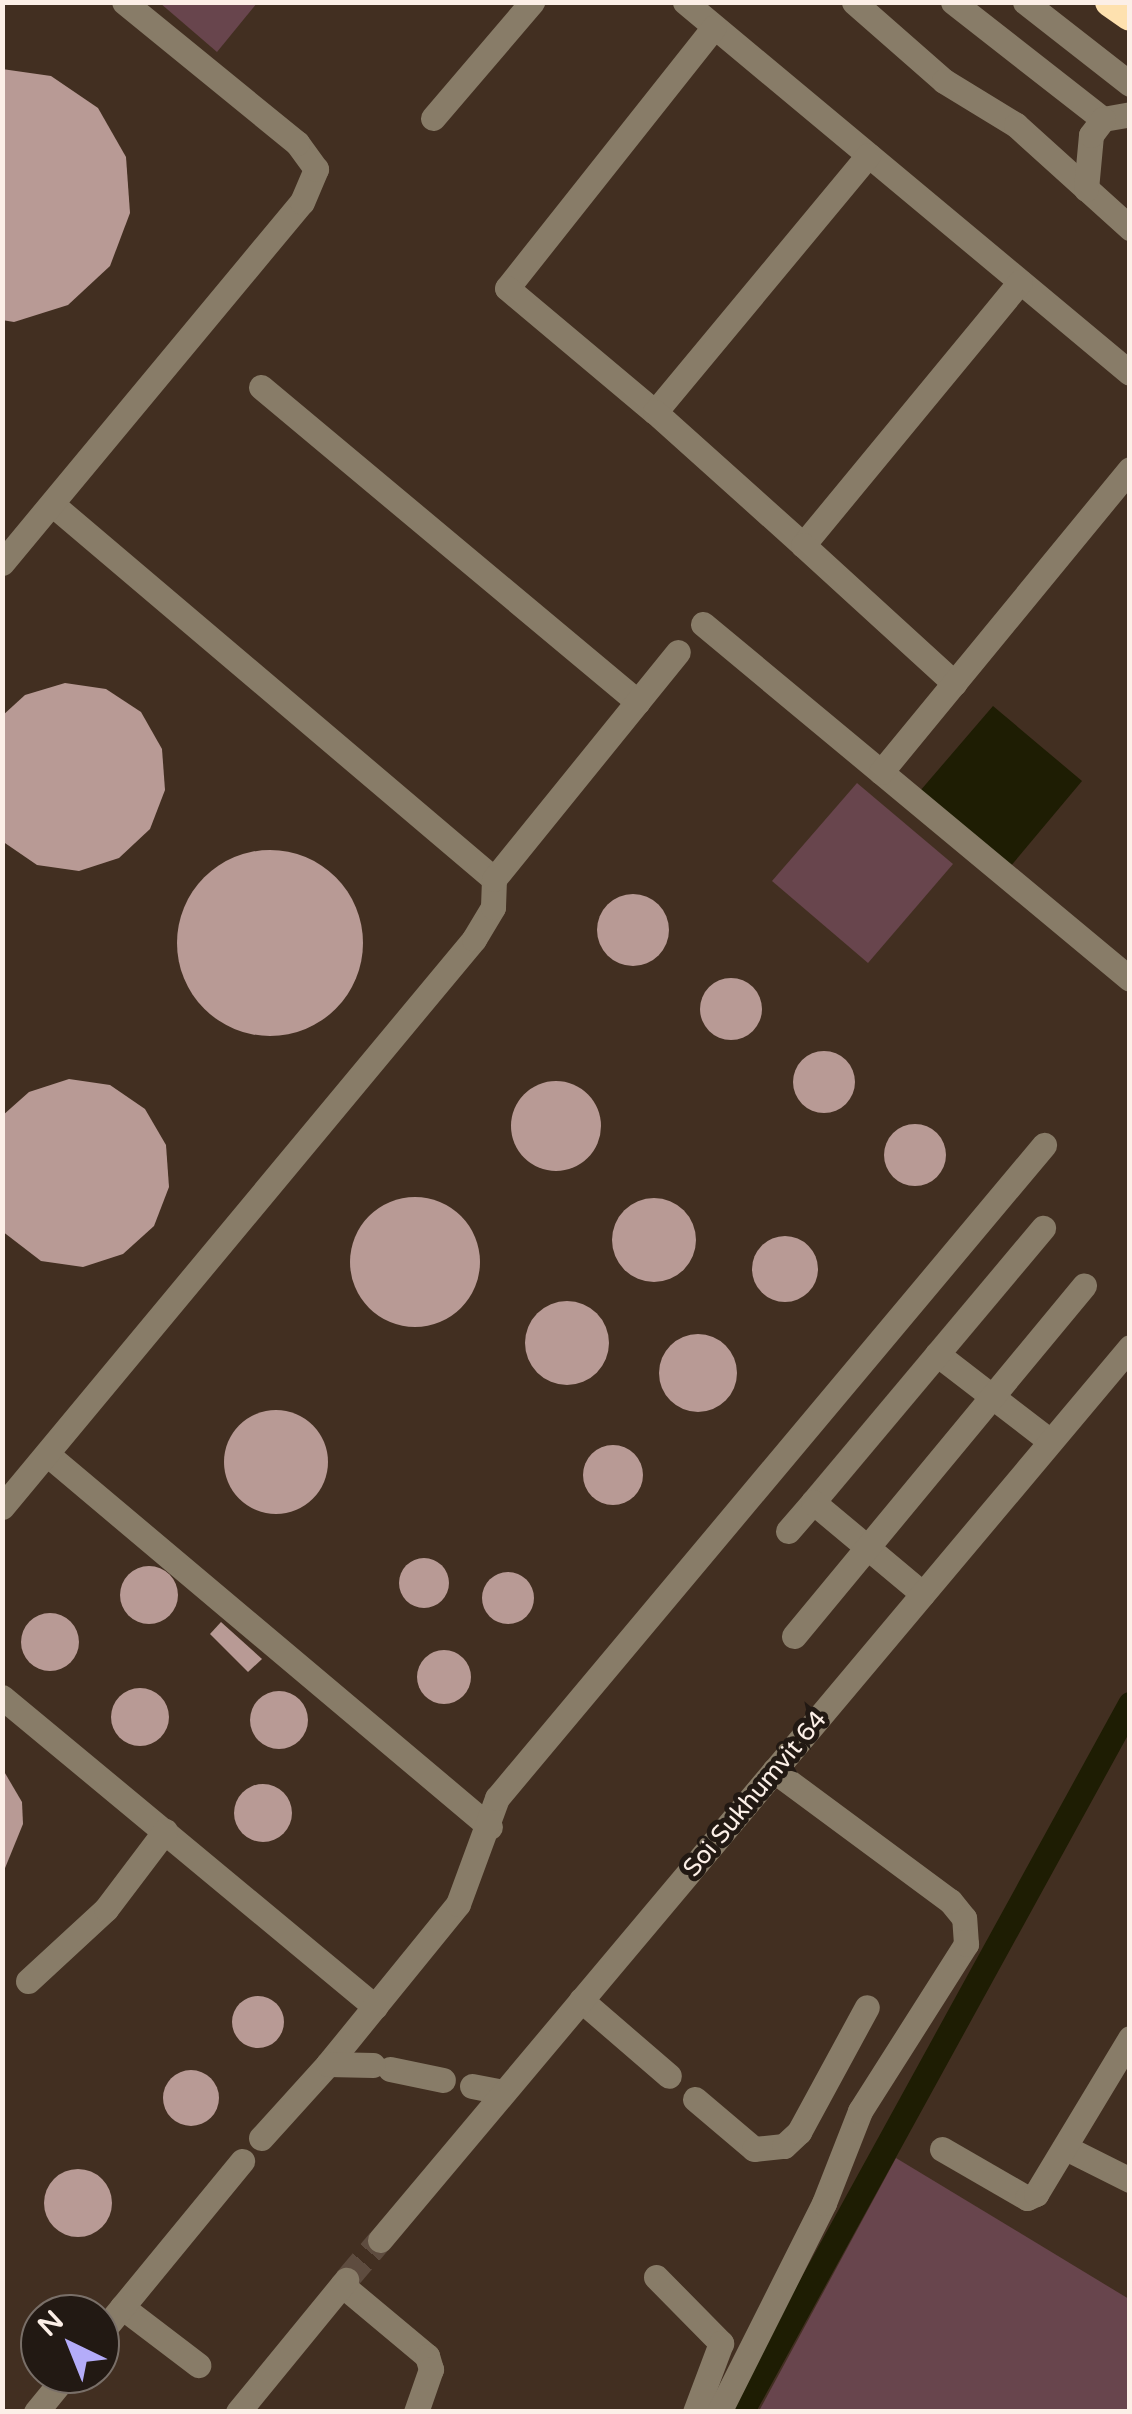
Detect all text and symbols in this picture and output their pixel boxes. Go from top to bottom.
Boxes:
street label: Soi Sukhumvit 64 [677,1705,833,1883]
north arrow [20,2294,120,2394]
text: N [31,2303,71,2344]

